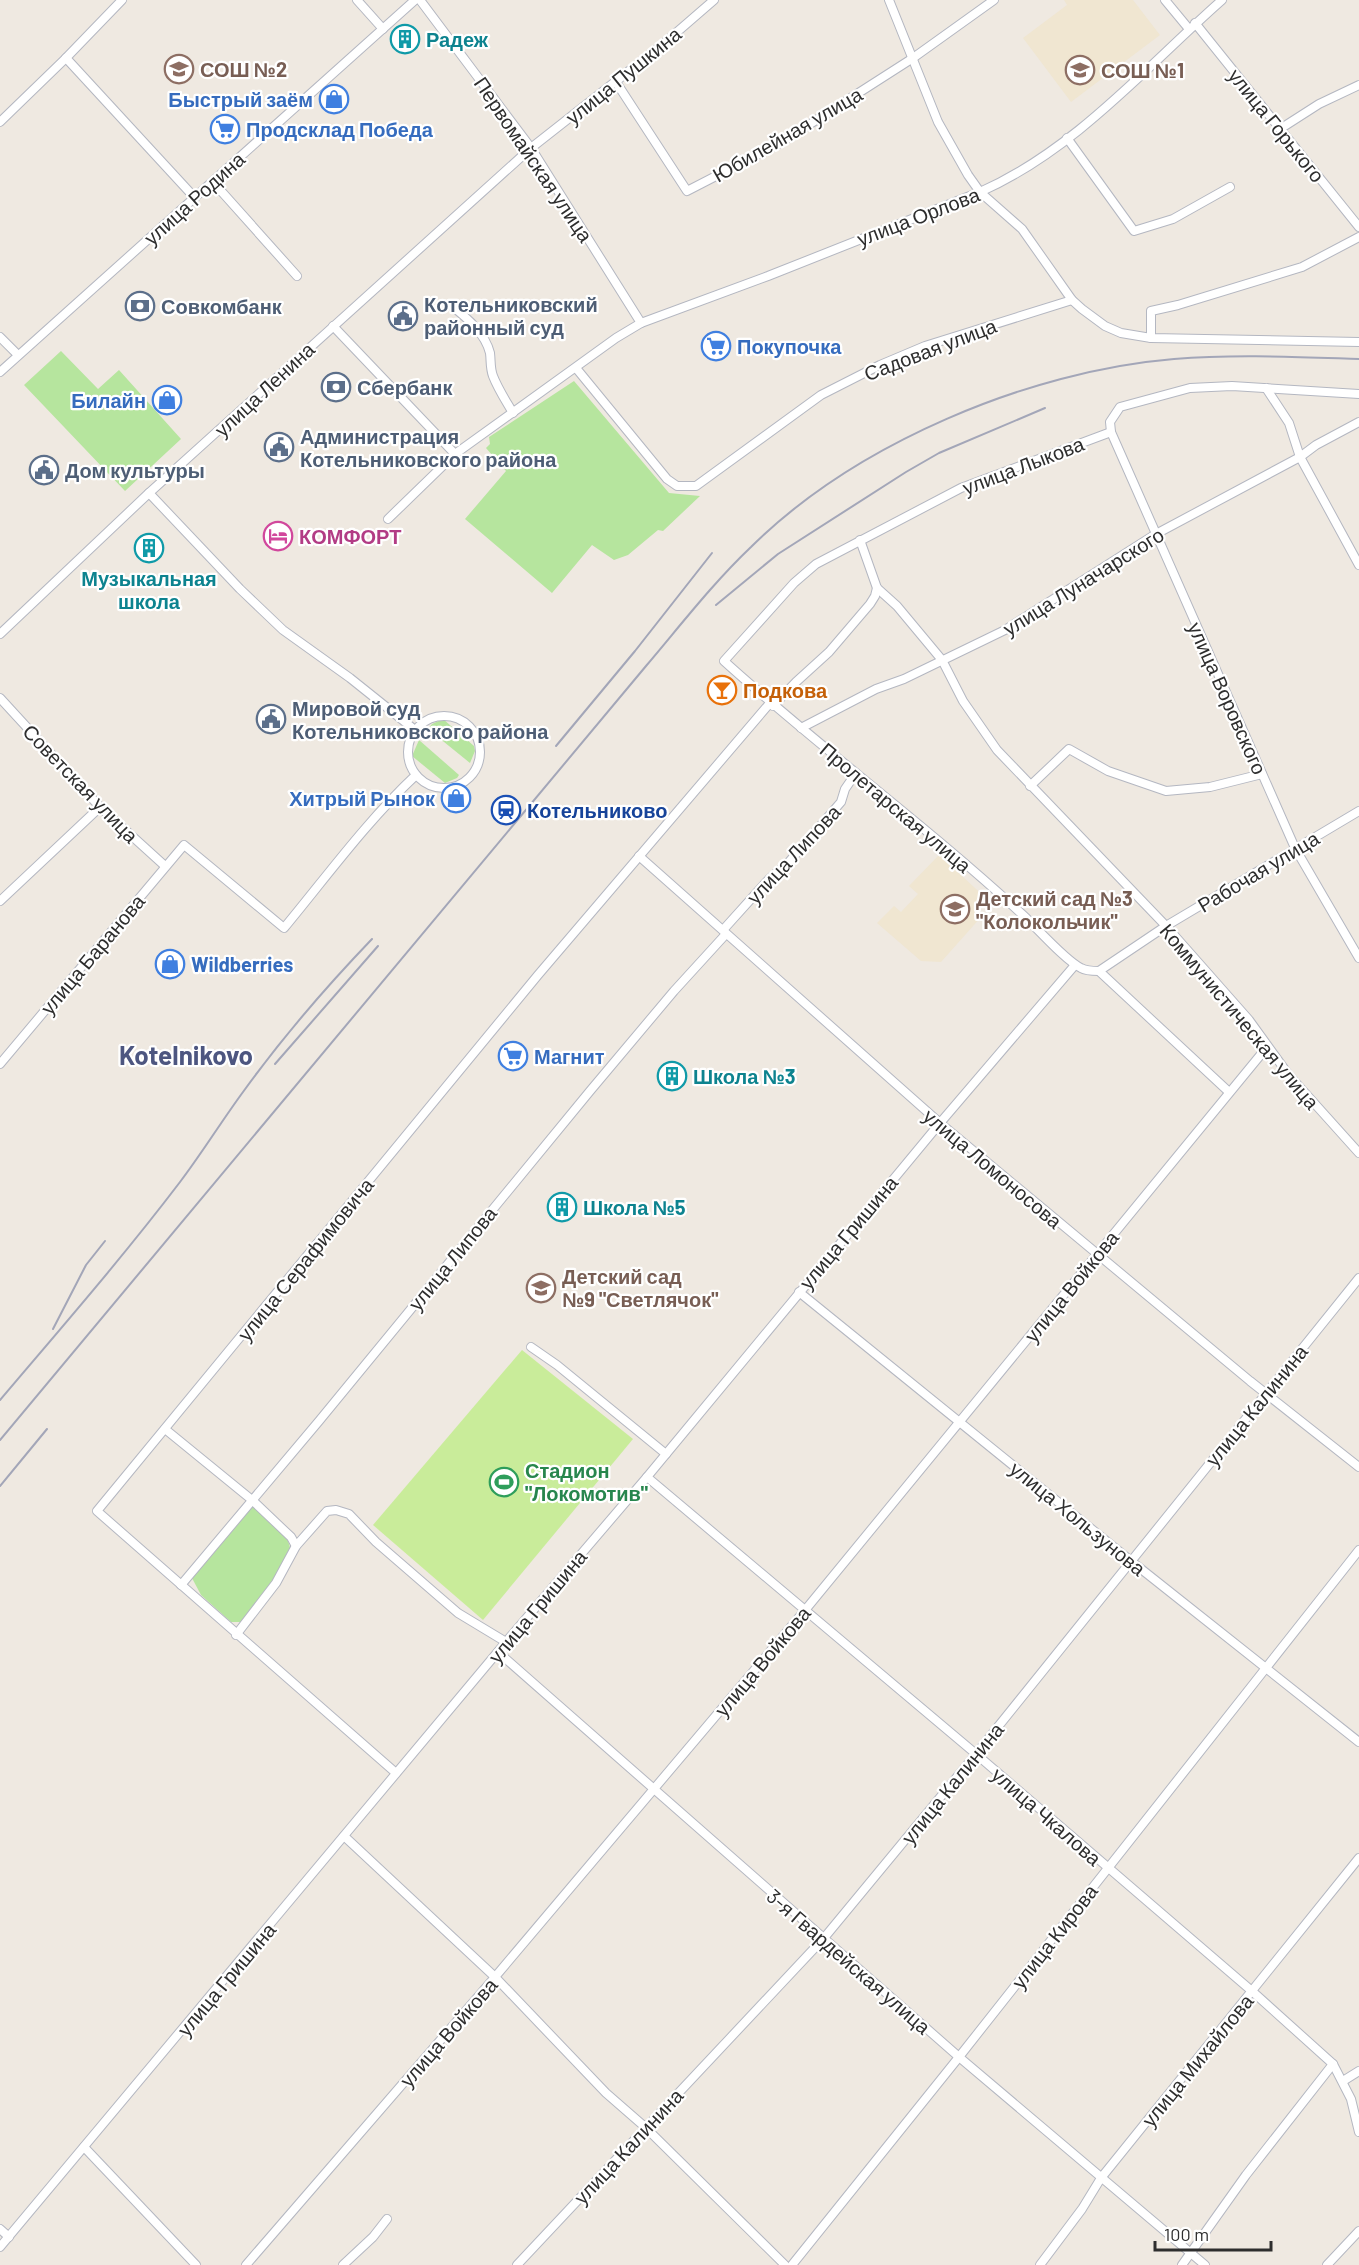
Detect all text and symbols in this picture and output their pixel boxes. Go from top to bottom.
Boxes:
street label: улица Пушкина [560,21,686,129]
building icon: Радеж [389,23,421,55]
place label: Радеж [426,27,489,51]
school or university icon: СОШ №2 [163,53,195,85]
school or university icon: СОШ №1 [1064,54,1096,86]
place label: СОШ №2 [200,57,287,81]
place label: СОШ №1 [1101,58,1184,82]
street label: улица Горького [1224,63,1330,187]
street label: Первомайская улица [470,72,599,247]
street label: Юбилейная улица [708,81,867,187]
shop icon: Быстрый заём [318,83,350,115]
place label: Быстрый заём [168,87,313,111]
supermarket icon: Продсклад Победа [209,113,241,145]
place label: Продсклад Победа [246,117,434,141]
street label: улица Родина [139,146,250,249]
street label: улица Орлова [853,181,984,250]
bank icon: Совкомбанк [124,290,156,322]
place label: Котельниковский районный суд [424,292,598,339]
place label: Совкомбанк [161,294,283,318]
public building icon: Котельниковский районный суд [387,300,419,332]
street label: Садовая улица [860,312,1000,385]
supermarket icon: Покупочка [700,330,732,362]
place label: Покупочка [737,334,842,358]
street label: улица Ленина [209,336,319,441]
bank icon: Сбербанк [320,371,352,403]
place label: Сбербанк [357,375,453,399]
shop icon: Билайн [151,384,183,416]
place label: Билайн [71,388,146,412]
place label: Администрация Котельниковского района [300,424,557,471]
public building icon: Администрация Котельниковского района [263,431,295,463]
street label: улица Лыкова [959,431,1088,499]
public building icon: Дом культуры [28,454,60,486]
place label: Дом культуры [65,458,205,482]
hotel icon: КОМФОРТ [262,520,294,552]
street label: улица Луначарского [998,522,1168,640]
place label: КОМФОРТ [299,524,401,548]
building icon: Музыкальная школа [133,532,165,564]
place label: Музыкальная школа [81,566,217,613]
street label: улица Воровского [1184,618,1272,778]
bar icon: Подкова [706,674,738,706]
place label: Подкова [743,678,828,702]
place label: Мировой суд Котельниковского района [292,696,549,743]
public building icon: Мировой суд Котельниковского района [255,703,287,735]
street label: Советская улица [18,719,144,848]
street label: Пролетарская улица [816,737,977,878]
shop icon: Хитрый Рынок [440,782,472,814]
place label: Хитрый Рынок [289,786,436,810]
station icon: Котельниково [490,794,522,826]
place label: Котельниково [527,798,667,822]
street label: улица Липова [741,799,846,909]
street label: Рабочая улица [1193,825,1324,917]
place label: Детский сад №3 "Колокольчик" [976,886,1133,933]
street label: улица Баранова [35,888,150,1019]
school or university icon: Детский сад №3 "Колокольчик" [939,893,971,925]
street label: Коммунистическая улица [1155,918,1325,1114]
shop icon: Wildberries [154,948,186,980]
place label: Wildberries [191,952,293,976]
district label: Kotelnikovo [119,1039,253,1070]
supermarket icon: Магнит [497,1040,529,1072]
place label: Магнит [534,1044,605,1068]
building icon: Школа №3 [656,1060,688,1092]
place label: Школа №3 [693,1064,796,1088]
street label: улица Ломоносова [919,1103,1068,1233]
street label: улица Гришина [794,1170,903,1293]
street label: улица Серафимовича [232,1172,379,1345]
building icon: Школа №5 [546,1191,578,1223]
place label: Школа №5 [583,1195,686,1219]
street label: улица Липова [403,1201,502,1315]
street label: улица Войкова [1019,1225,1124,1346]
place label: Детский сад №9 "Светлячок" [562,1264,718,1311]
school or university icon: Детский сад №9 "Светлячок" [525,1272,557,1304]
street label: улица Калинина [1200,1339,1313,1470]
street label: улица Хользунова [1005,1456,1151,1581]
place label: Стадион "Локомотив" [525,1458,648,1505]
sports icon: Стадион "Локомотив" [488,1466,520,1498]
street label: улица Гришина [483,1544,592,1667]
street label: улица Войкова [709,1600,816,1721]
street label: улица Калинина [896,1717,1009,1848]
street label: улица Чкалова [987,1762,1107,1871]
street label: улица Кирова [1006,1878,1103,1993]
street label: 3-я Гвардейская улица [762,1883,936,2039]
street label: улица Гришина [172,1917,281,2040]
street label: улица Войкова [394,1972,502,2091]
street label: улица Михайлова [1136,1988,1258,2131]
street label: улица Калинина [568,2083,688,2209]
scale bar [1155,2214,1270,2252]
text: 100 m [1164,2223,1209,2245]

